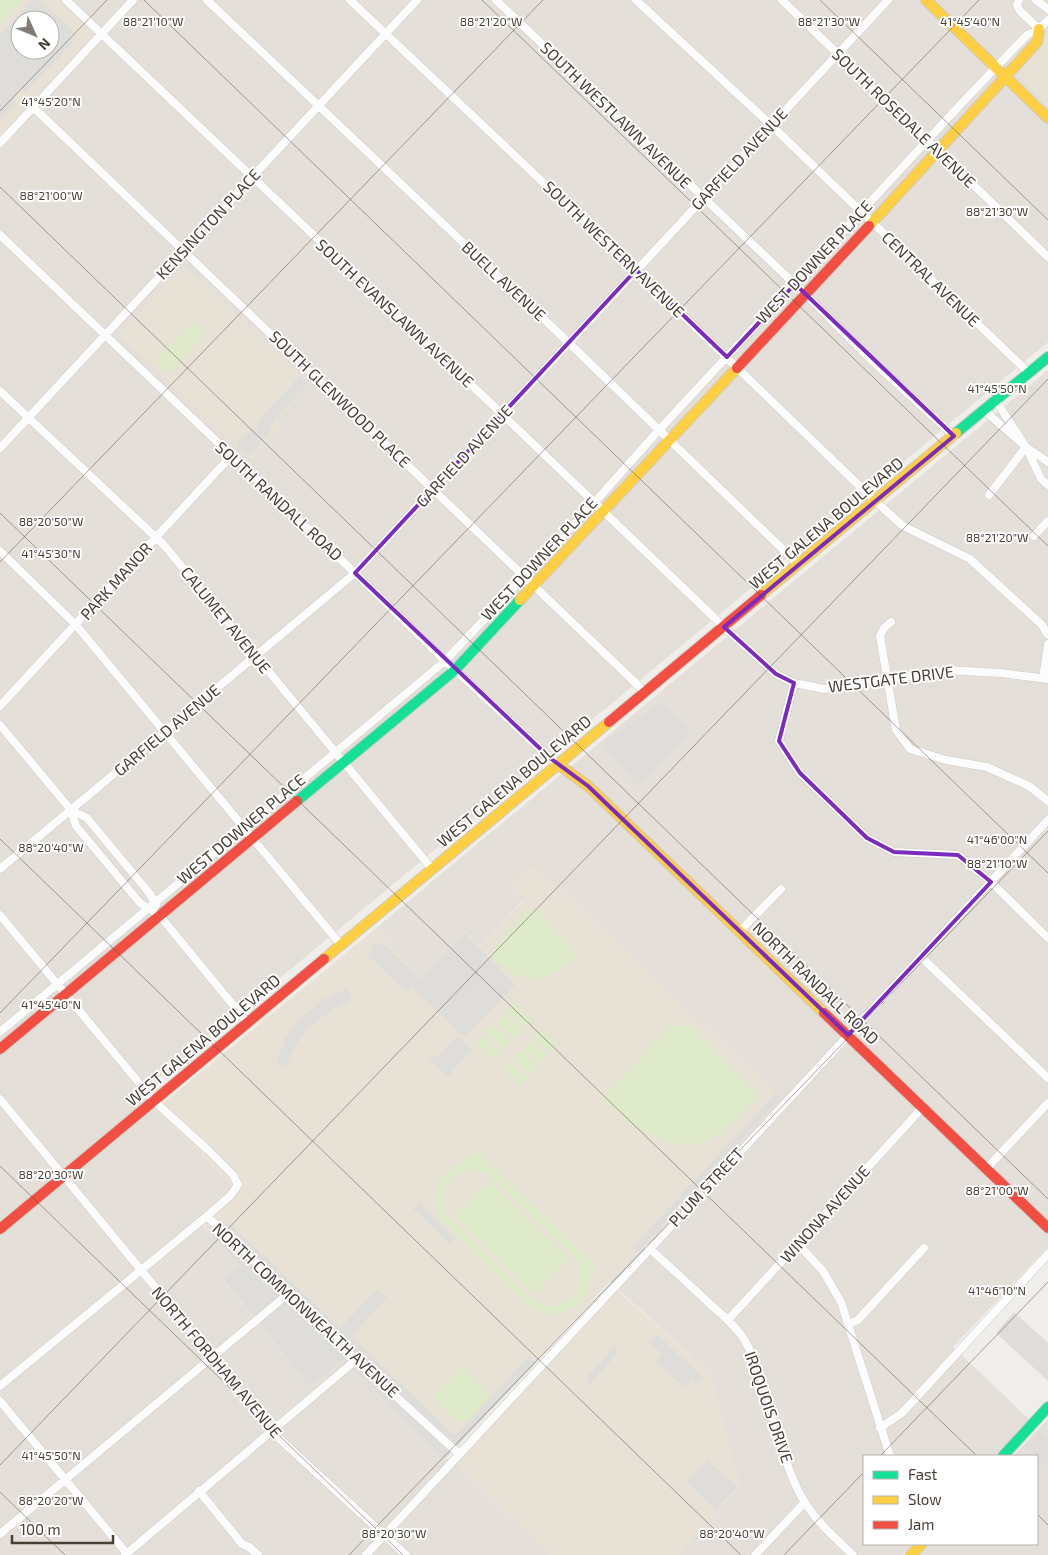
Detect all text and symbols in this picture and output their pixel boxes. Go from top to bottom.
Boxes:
north arrow [10,10,60,60]
text: 88°21'10"W [123,14,183,28]
text: 88°21'20"W [460,14,522,28]
text: 88°21'30"W [798,14,860,28]
text: 41°45'40"N [940,14,1000,28]
text: N [35,35,54,54]
street label: SOUTH WESTLAWN AVENUE [537,37,696,192]
street label: SOUTH ROSEDALE AVENUE [829,44,980,191]
text: 41°45'20"N [21,94,81,108]
street label: GARFIELD AVENUE [686,104,791,214]
street label: KENSINGTON PLACE [151,164,264,283]
street label: SOUTH WESTERN AVENUE [540,176,689,321]
text: 88°21'00"W [19,188,83,202]
street label: WEST DOWNER PLACE [752,196,876,327]
text: 88°21'30"W [966,204,1028,218]
street label: CENTRAL AVENUE [879,227,984,330]
street label: SOUTH EVANSLAWN AVENUE [313,235,478,391]
street label: BUELL AVENUE [458,237,550,324]
street label: SOUTH GLENWOOD PLACE [266,326,415,471]
text: 41°45'50"N [967,381,1027,395]
street label: GARFIELD AVENUE [411,401,516,511]
street label: SOUTH RANDALL ROAD [212,437,347,564]
street label: WEST GALENA BOULEVARD [745,453,907,593]
street label: WEST DOWNER PLACE [477,493,601,624]
text: 88°20'50"W [19,514,83,528]
text: 88°21'20"W [966,530,1028,544]
street label: PARK MANOR [76,538,155,623]
text: 41°45'30"N [21,546,81,560]
street label: CALUMET AVENUE [178,563,275,677]
street label: WESTGATE DRIVE [827,661,955,696]
street label: GARFIELD AVENUE [110,680,224,780]
street label: WEST GALENA BOULEVARD [433,711,595,851]
street label: WEST DOWNER PLACE [173,769,309,888]
text: 41°46'00"N [967,832,1027,846]
text: 88°20'40"W [18,840,84,854]
text: 88°21'10"W [967,856,1027,870]
street label: NORTH RANDALL ROAD [749,918,883,1048]
street label: WEST GALENA BOULEVARD [122,970,284,1110]
text: 41°45'40"N [21,997,81,1011]
street label: PLUM STREET [664,1143,747,1230]
street label: WINONA AVENUE [776,1161,873,1266]
text: 88°20'30"W [19,1167,83,1181]
text: 88°21'00"W [965,1183,1029,1197]
street label: NORTH COMMONWEALTH AVENUE [209,1218,403,1401]
street label: NORTH FORDHAM AVENUE [148,1282,286,1441]
text: 41°46'10"N [968,1283,1026,1297]
street label: IROQUOIS DRIVE [741,1348,798,1466]
text: 41°45'50"N [21,1448,81,1462]
legend [863,1455,1038,1545]
text: Fast [908,1465,938,1483]
text: Slow [908,1490,942,1508]
text: 88°20'20"W [18,1493,84,1507]
scale bar [12,1512,114,1544]
text: Jam [908,1515,934,1533]
text: 100 m [20,1520,61,1538]
text: 88°20'30"W [362,1526,426,1540]
text: 88°20'40"W [699,1526,765,1540]

